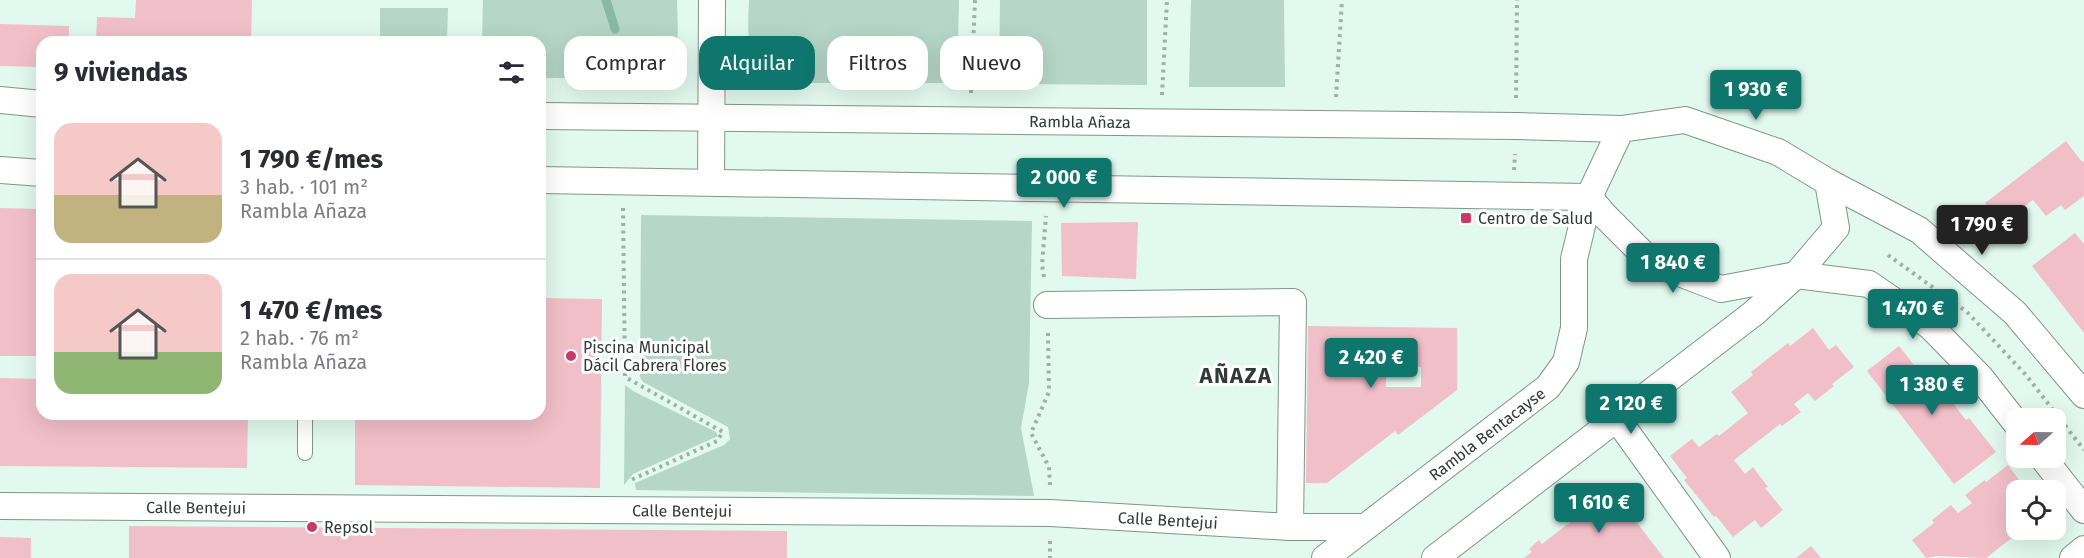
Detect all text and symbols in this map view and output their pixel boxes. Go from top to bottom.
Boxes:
chip: Comprar [564,36,687,90]
chip: Alquilar [699,36,815,90]
chip: Filtros [827,36,928,90]
chip: Nuevo [940,36,1043,90]
icon: filters [495,56,528,89]
text: 9 viviendas [54,57,188,88]
pin: 1 930 € [1701,70,1811,121]
text: 1 930 € [1724,77,1788,101]
street label: Rambla Añaza [1029,112,1131,132]
text: 1 790 €/mes [240,144,383,175]
icon: home [102,147,174,219]
pin: 2 000 € [1009,158,1119,209]
text: 2 000 € [1031,165,1097,189]
text: 3 hab. · 101 m² [240,175,368,199]
text: Rambla Añaza [240,199,367,223]
pin: 1 790 € [1927,205,2037,256]
place label: Centro de Salud [1478,209,1593,228]
marker: Centro de Salud [1459,211,1473,225]
text: 1 790 € [1951,212,2013,236]
pin: 1 840 € [1618,243,1728,294]
text: 1 840 € [1640,250,1706,274]
pin: 1 470 € [1858,289,1968,340]
text: 1 470 €/mes [240,295,382,326]
text: 1 470 € [1882,296,1944,320]
icon: home [102,298,174,370]
text: 2 hab. · 76 m² [240,326,359,350]
place label: Piscina Municipal Dácil Cabrera Flores [583,338,726,375]
pin: 2 420 € [1316,338,1426,389]
text: 2 420 € [1339,345,1403,369]
marker: Piscina Municipal Dácil Cabrera Flores [564,349,578,363]
text: Rambla Añaza [240,350,367,374]
district label: AÑAZA [1199,362,1273,389]
pin: 1 380 € [1877,365,1987,416]
text: 1 380 € [1900,372,1964,396]
street label: Rambla Bentacayse [1425,383,1549,484]
pin: 2 120 € [1576,384,1686,435]
text: 2 120 € [1600,391,1662,415]
north arrow [2006,408,2066,468]
map controls [2006,408,2066,540]
button: locate [2006,480,2066,540]
pin: 1 610 € [1544,483,1654,534]
text: 1 610 € [1568,490,1630,514]
street label: Calle Bentejui [146,497,246,517]
street label: Calle Bentejui [632,501,732,520]
street label: Calle Bentejui [1117,507,1218,532]
place label: Repsol [324,518,373,537]
marker: Repsol [305,520,319,534]

